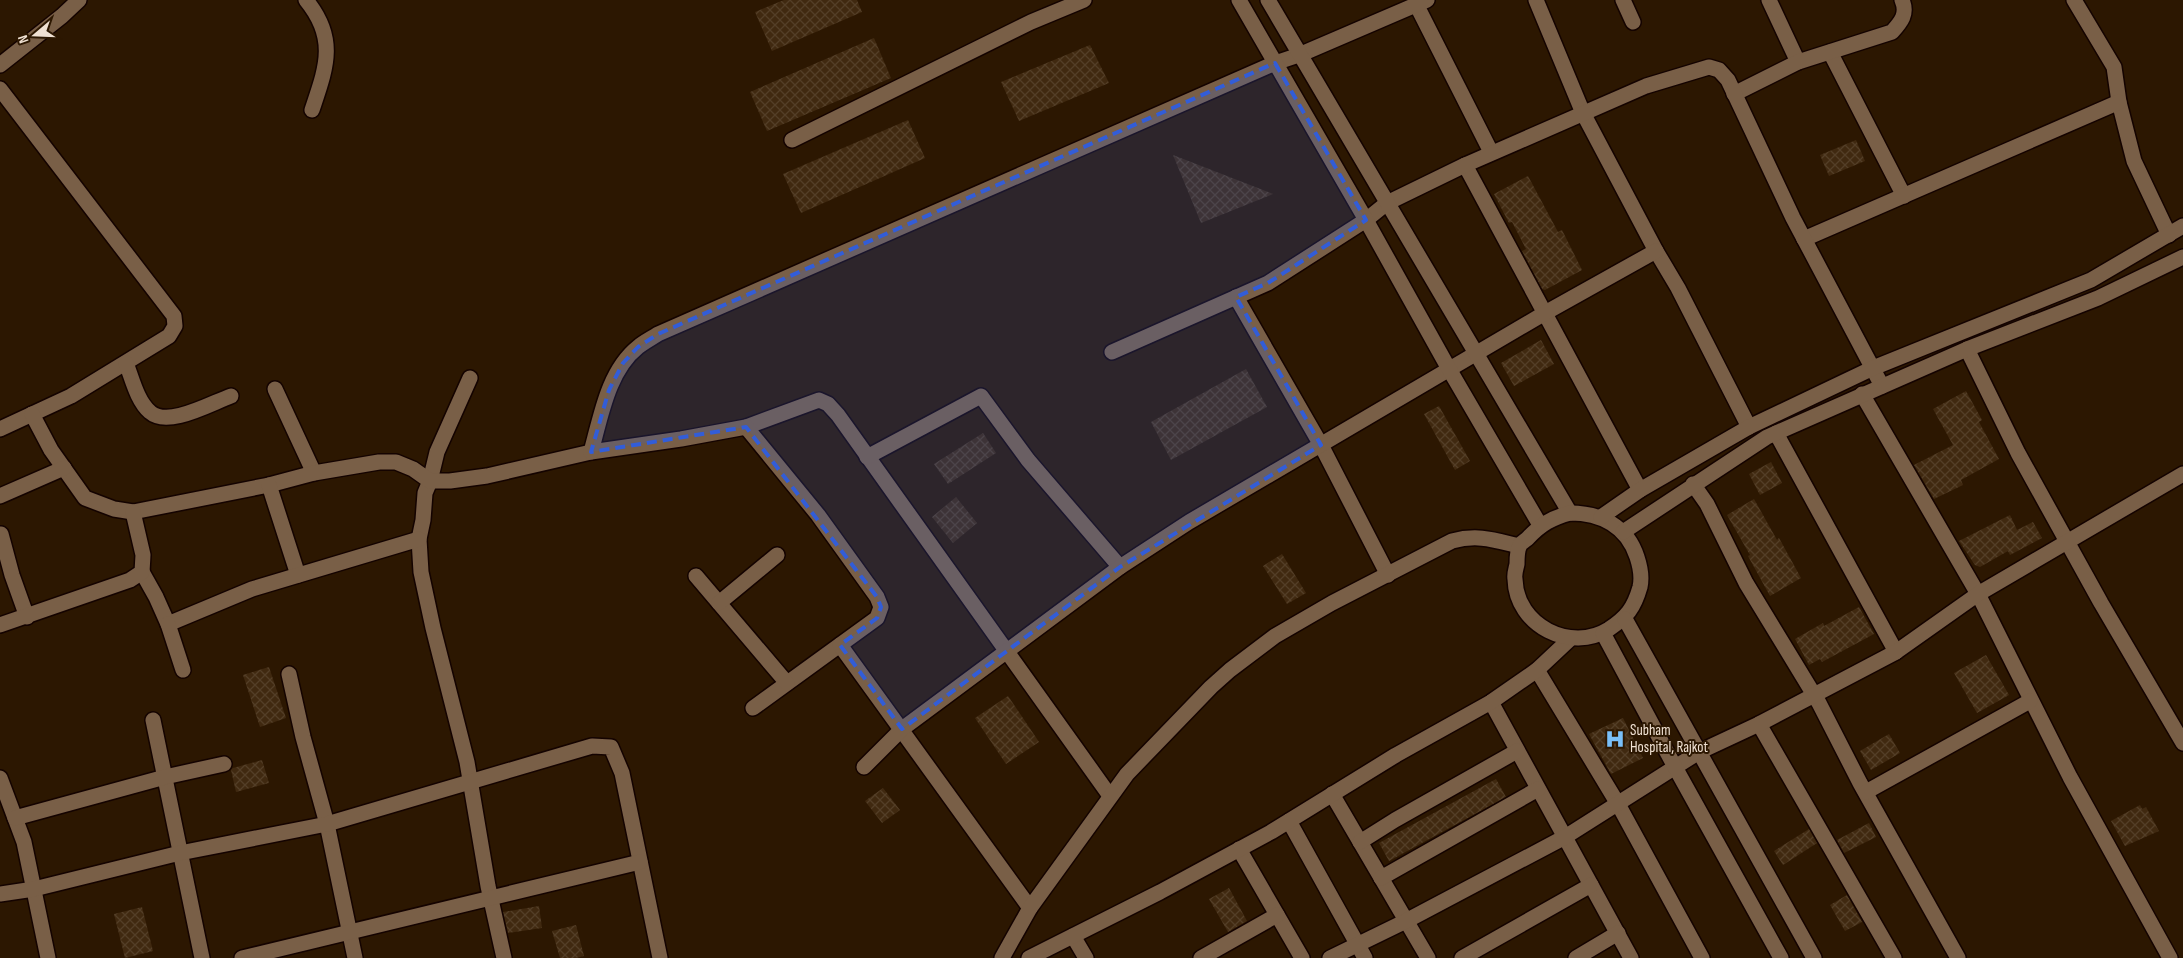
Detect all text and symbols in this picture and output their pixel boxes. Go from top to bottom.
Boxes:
north arrow [10,10,60,60]
text: N [14,33,32,45]
place label: Subham Hospital, Rajkot [1630,721,1708,757]
hospital icon: Subham Hospital, Rajkot [1604,728,1626,750]

